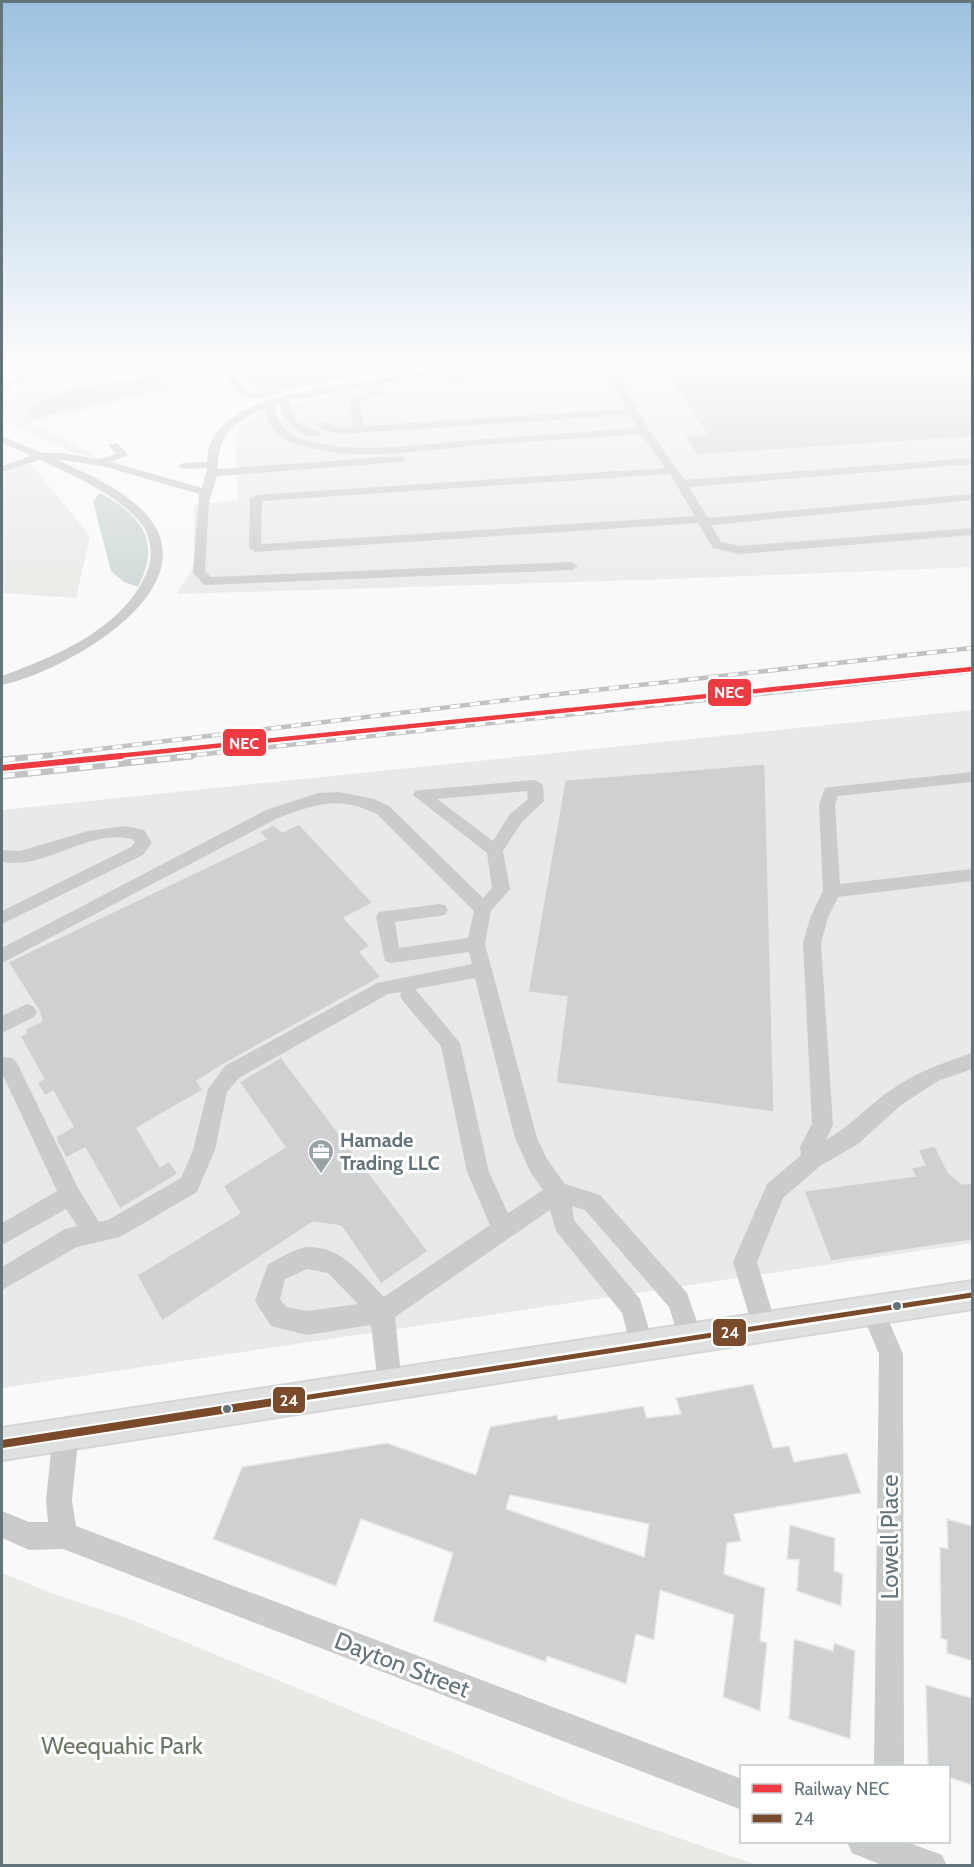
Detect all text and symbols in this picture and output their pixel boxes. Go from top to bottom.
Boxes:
line badge: NEC [707,678,752,707]
text: NEC [714,683,744,702]
line badge: NEC [222,728,267,757]
text: NEC [229,734,259,753]
place label: Hamade Trading LLC [340,1128,440,1175]
office icon: Hamade Trading LLC [306,1137,336,1175]
unlabelled marker [891,1300,903,1312]
line badge: 24 [712,1318,747,1347]
text: 24 [721,1323,739,1342]
line badge: 24 [272,1386,306,1414]
text: 24 [280,1391,298,1410]
unlabelled marker [221,1403,233,1415]
street label: Lowell Place [875,1475,904,1599]
street label: Dayton Street [331,1626,474,1704]
park label: Weequahic Park [41,1731,203,1760]
legend [740,1765,950,1843]
text: Railway NEC [794,1778,889,1800]
text: 24 [794,1808,814,1830]

